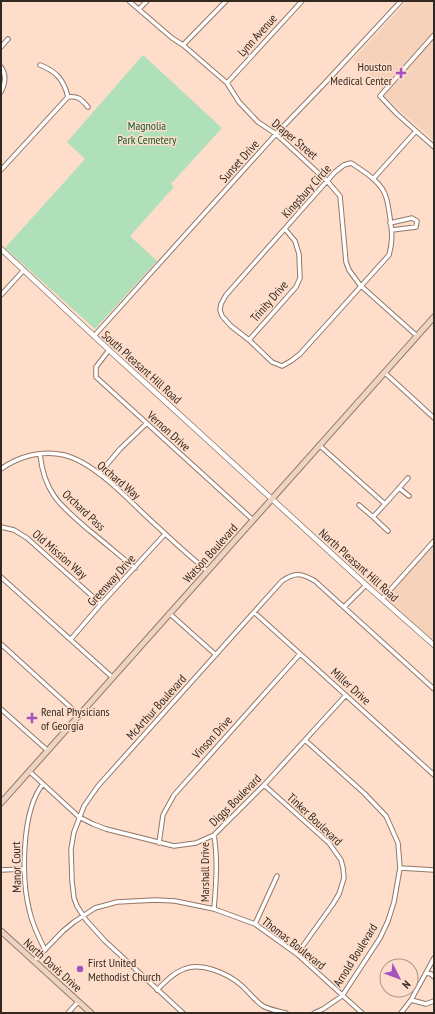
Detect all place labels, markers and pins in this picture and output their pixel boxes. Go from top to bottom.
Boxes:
place label: Houston Medical Center [330,59,393,88]
marker: Houston Medical Center [395,67,407,79]
place label: Renal Physicians of Georgia [41,704,110,733]
marker: Renal Physicians of Georgia [26,712,38,724]
place label: First United Methodist Church [88,955,161,984]
marker: First United Methodist Church [75,964,85,974]

